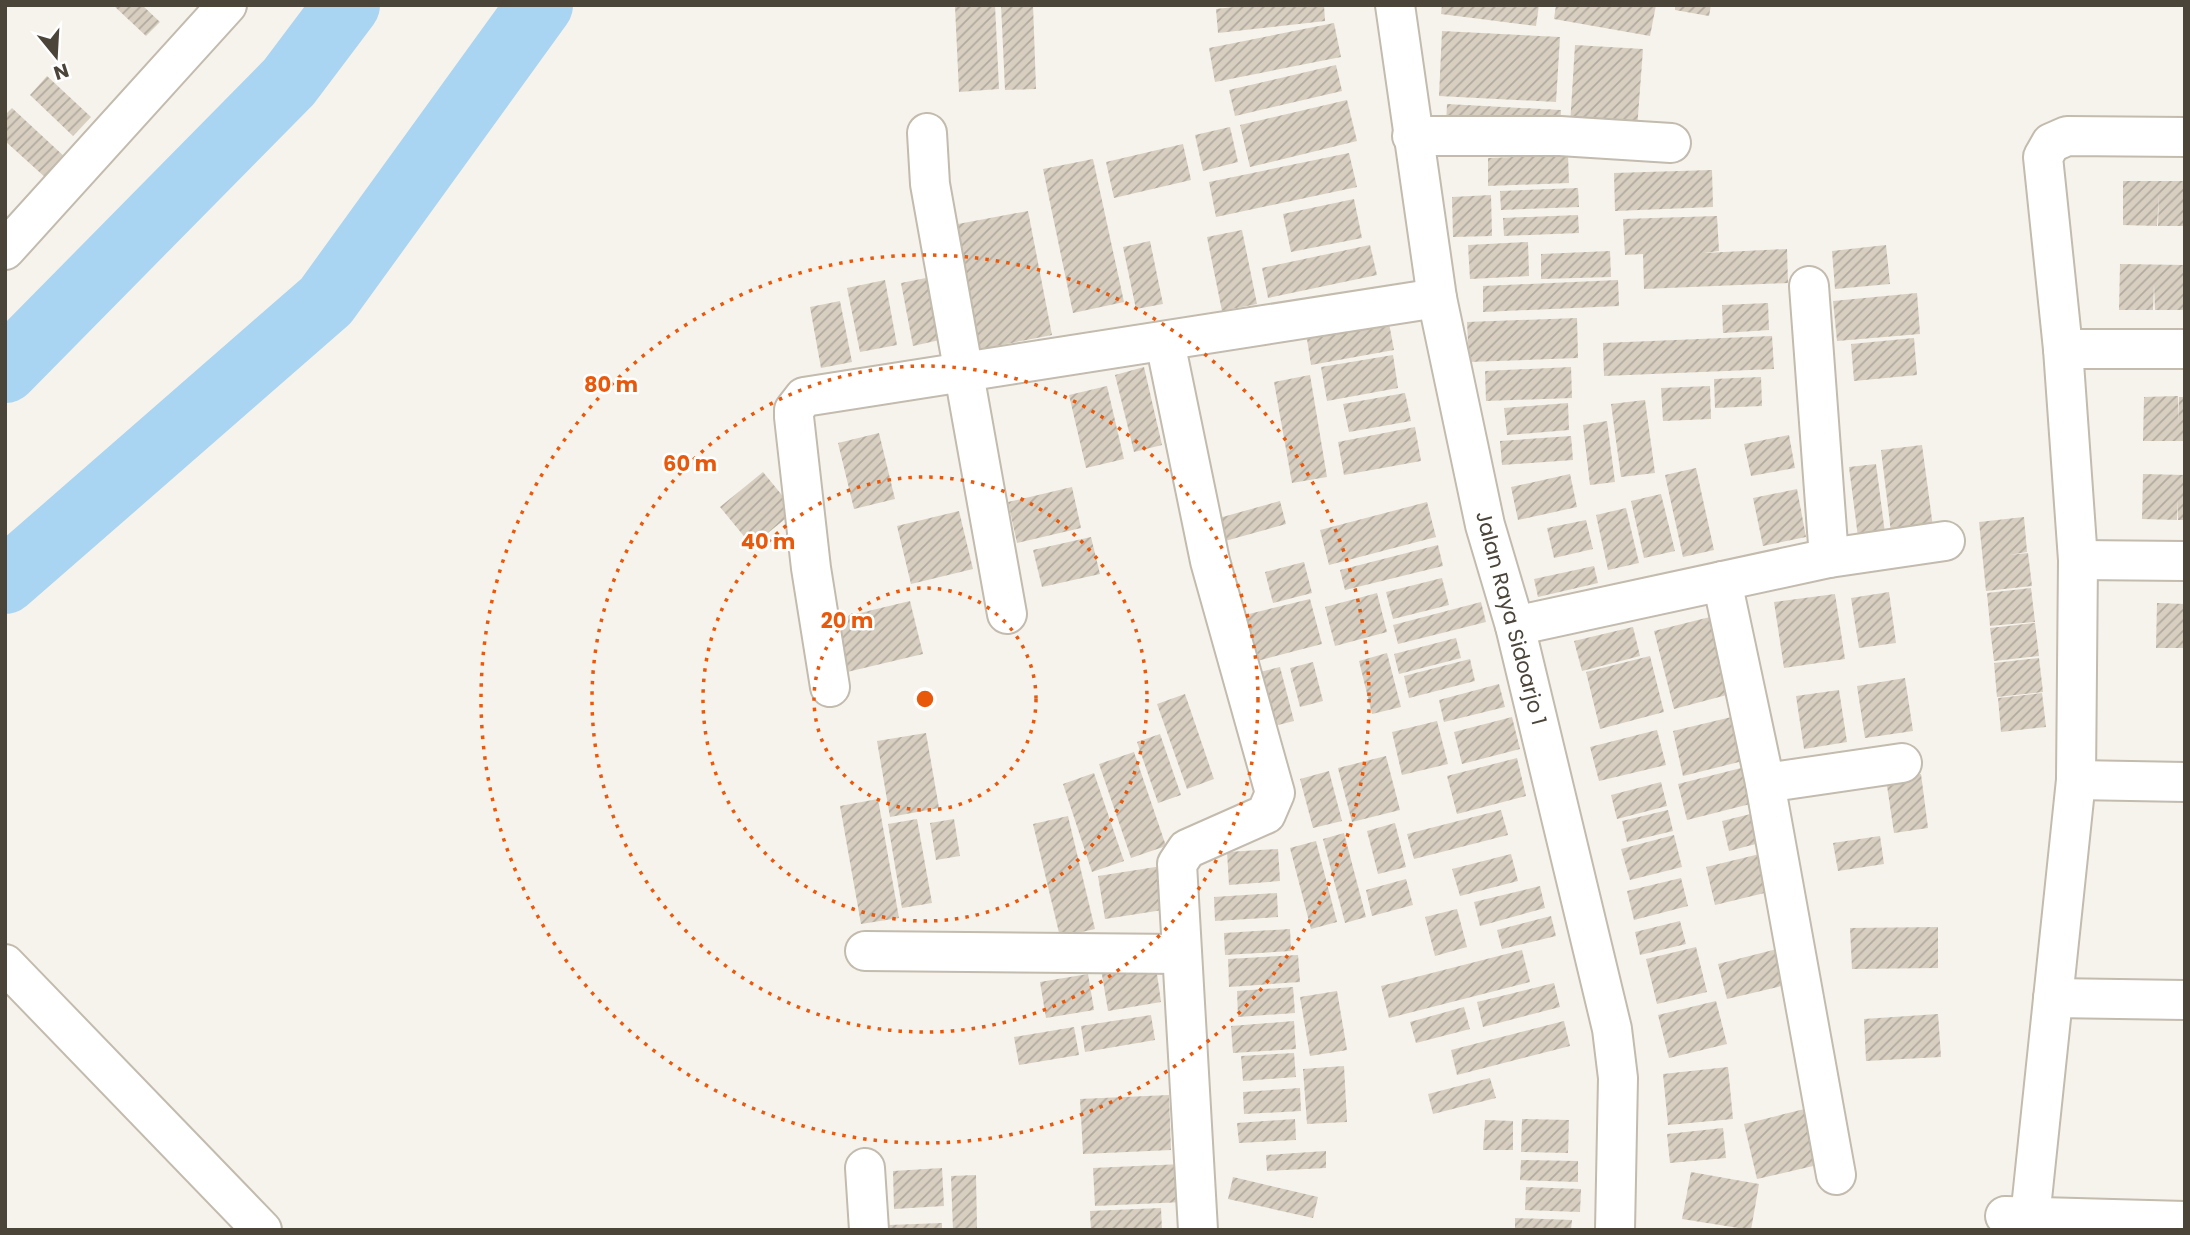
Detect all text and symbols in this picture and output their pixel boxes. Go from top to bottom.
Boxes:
north arrow [21,21,91,91]
text: N [50,57,72,87]
text: 80 m [584,370,638,399]
text: 60 m [663,449,717,478]
street label: Jalan Raya Sidoarjo 1 [1469,508,1554,728]
text: 40 m [741,527,795,556]
text: 20 m [821,606,873,635]
centre of rings [913,687,937,711]

